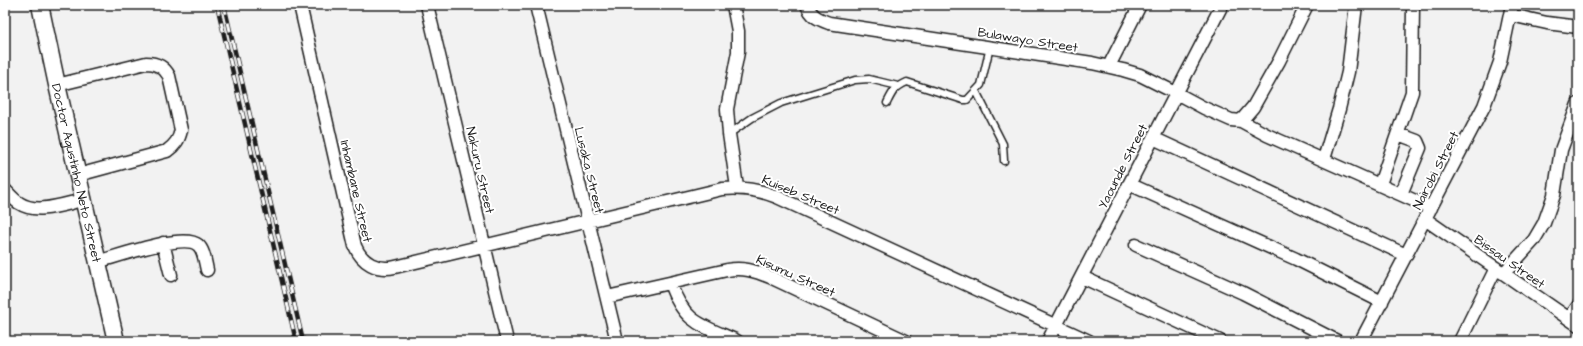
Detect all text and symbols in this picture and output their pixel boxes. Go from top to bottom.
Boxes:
street label: Bulawayo Street [976,23,1080,58]
street label: Doctor Agustinho Neto Street [47,82,106,265]
street label: Yaounde Street [1094,120,1152,212]
street label: Nakuru Street [461,125,499,216]
street label: Lusaka Street [570,125,609,216]
street label: Nairobi Street [1408,127,1464,213]
street label: Inhambane Street [336,138,377,245]
street label: Kuiseb Street [759,170,843,220]
street label: Bissau Street [1470,231,1549,293]
street label: Kisumu Street [753,250,839,302]

